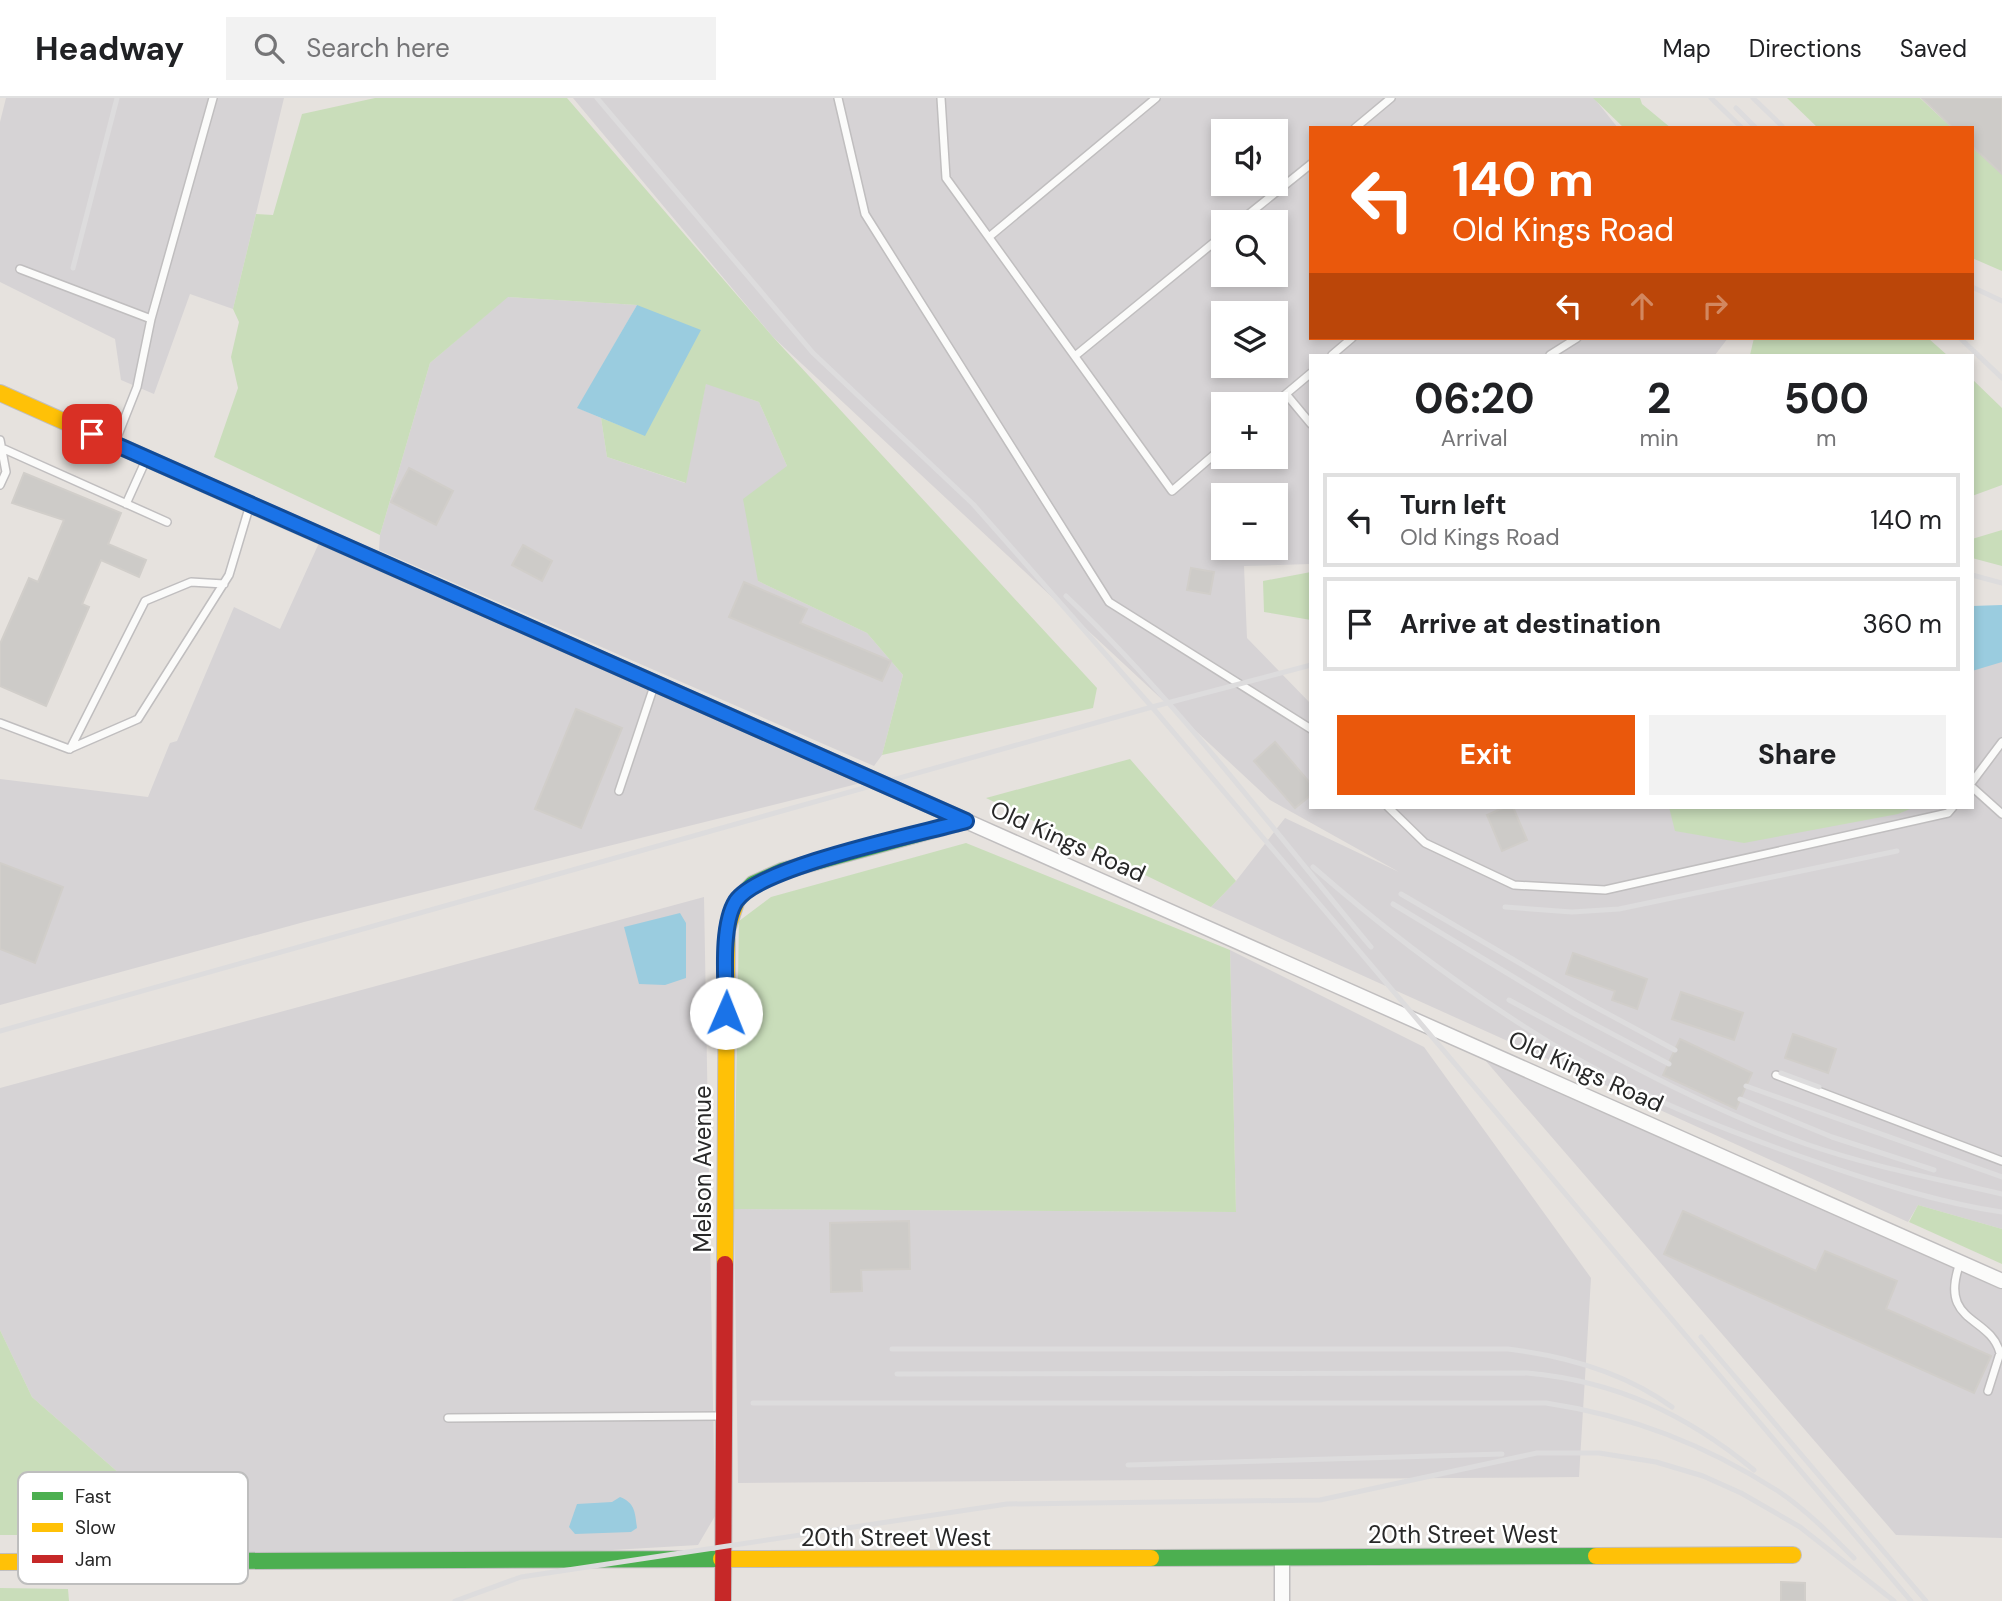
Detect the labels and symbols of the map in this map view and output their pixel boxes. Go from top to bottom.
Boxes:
pin [62,404,122,464]
street label: Old Kings Road [986,793,1150,889]
position arrow [689,976,763,1050]
street label: Old Kings Road [1504,1023,1668,1119]
street label: Melson Avenue [687,1085,718,1253]
legend [18,1472,248,1584]
text: Fast [75,1484,111,1509]
text: Slow [75,1515,116,1540]
street label: 20th Street West [1368,1519,1558,1550]
street label: 20th Street West [801,1522,991,1553]
text: Jam [75,1547,112,1572]

